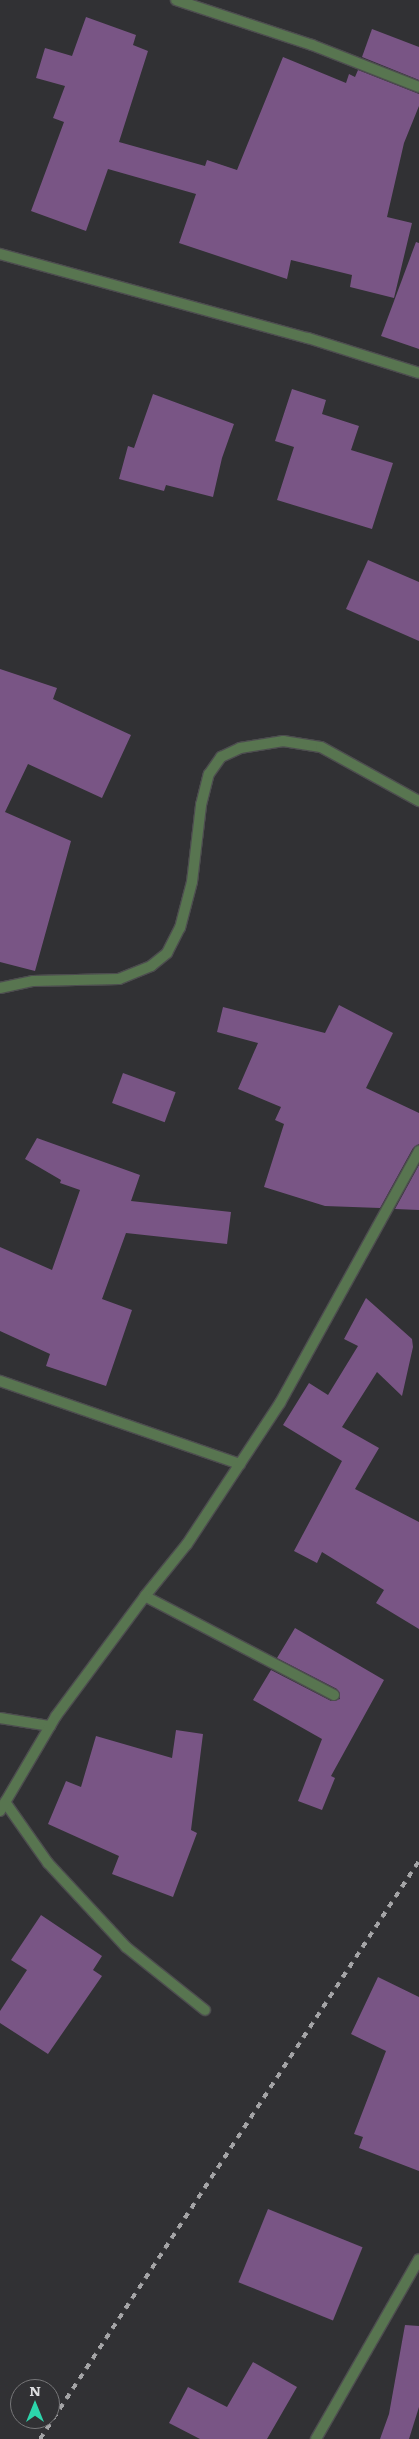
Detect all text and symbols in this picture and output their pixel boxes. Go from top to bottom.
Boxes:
north arrow [10,2379,60,2429]
text: N [29,2380,41,2400]

